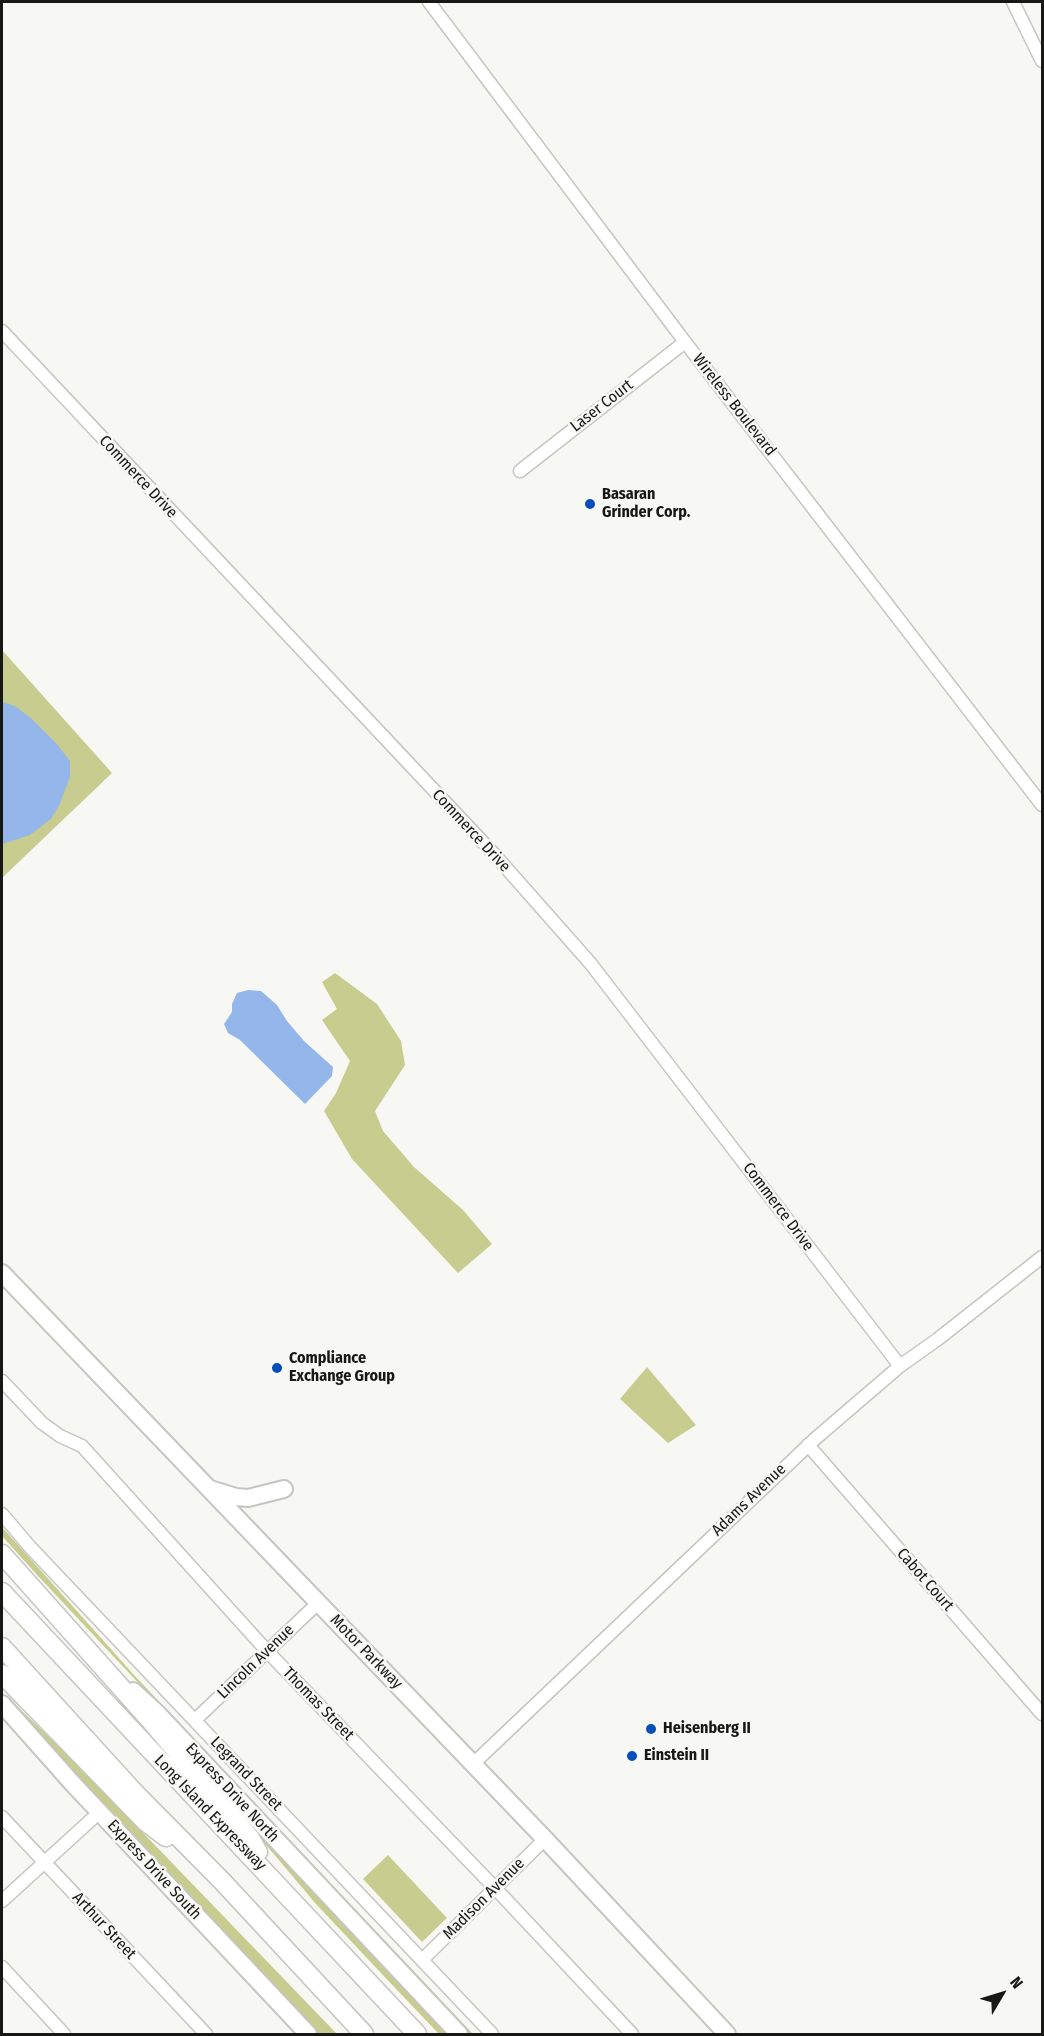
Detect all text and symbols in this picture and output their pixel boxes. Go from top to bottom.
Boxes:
street label: Wireless Boulevard [688,350,780,460]
street label: Laser Court [567,376,637,436]
street label: Commerce Drive [95,432,181,522]
place label: Basaran Grinder Corp. [602,485,690,523]
marker: Basaran Grinder Corp. [583,497,597,511]
street label: Commerce Drive [428,786,514,876]
street label: Commerce Drive [738,1159,818,1255]
place label: Compliance Exchange Group [289,1349,395,1387]
marker: Compliance Exchange Group [270,1361,284,1375]
street label: Adams Avenue [708,1460,790,1540]
street label: Cabot Court [892,1545,958,1615]
street label: Motor Parkway [326,1611,406,1693]
street label: Lincoln Avenue [214,1621,298,1703]
street label: Thomas Street [278,1663,358,1745]
place label: Heisenberg II [663,1719,751,1739]
marker: Heisenberg II [644,1722,658,1736]
street label: Legrand Street [206,1733,286,1815]
street label: Express Drive North [181,1740,283,1846]
place label: Einstein II [644,1746,709,1766]
marker: Einstein II [625,1749,639,1763]
street label: Long Island Expressway [150,1751,270,1875]
street label: Express Drive South [103,1816,205,1924]
street label: Madison Avenue [439,1854,529,1944]
street label: Arthur Street [68,1888,140,1964]
north arrow [972,1964,1032,2024]
text: N [1006,1973,1027,1992]

